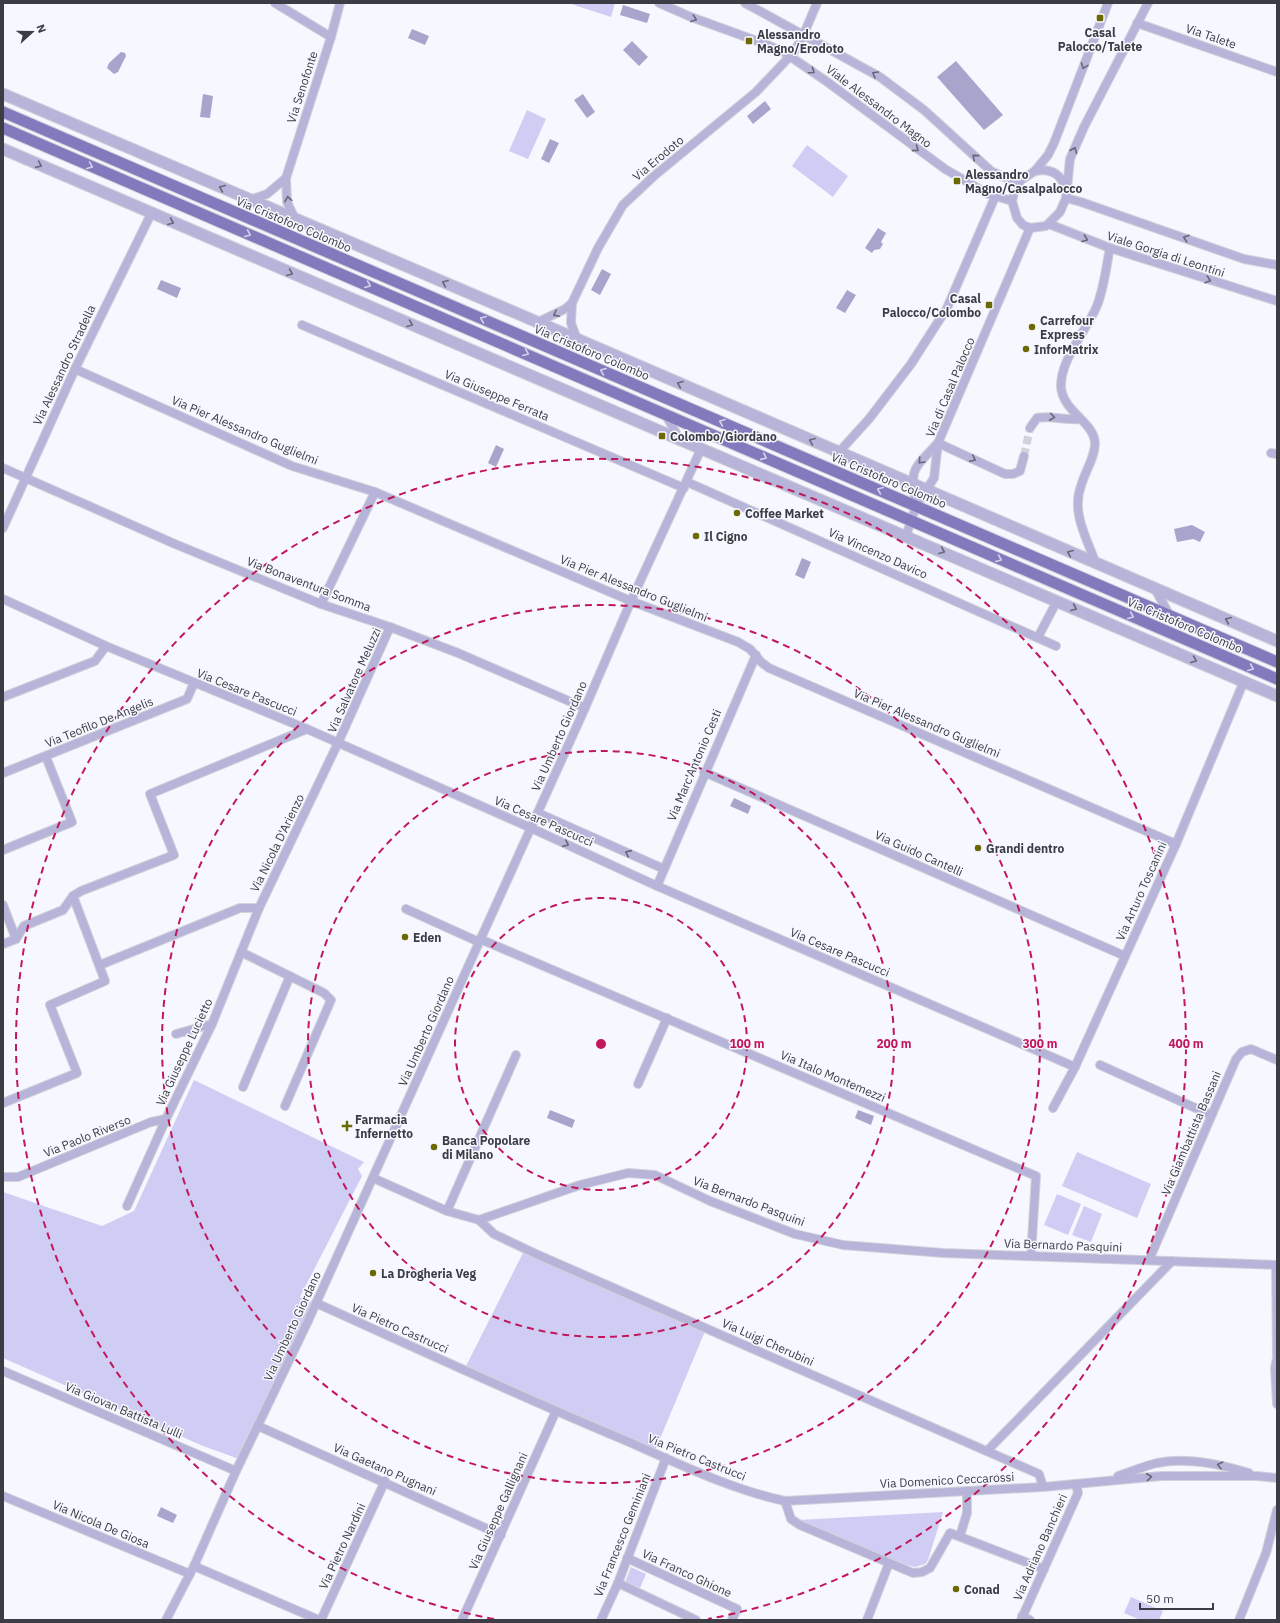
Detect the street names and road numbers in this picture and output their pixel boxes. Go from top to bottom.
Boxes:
street label: Via Talete [1184,20,1239,52]
street label: Via Senofonte [283,49,321,125]
street label: Viale Alessandro Magno [823,61,935,151]
street label: Via Erodoto [629,132,687,184]
street label: Via Cristoforo Colombo [234,193,354,255]
street label: Viale Gorgia di Leontini [1105,228,1227,280]
street label: Via Alessandro Stradella [29,302,99,428]
street label: Via Cristoforo Colombo [532,321,652,383]
street label: Via di Casal Palocco [922,335,978,439]
street label: Via Giuseppe Ferrata [442,366,552,424]
street label: Via Pier Alessandro Guglielmi [169,392,321,468]
street label: Via Cristoforo Colombo [829,449,949,511]
street label: Via Vincenzo Davico [826,524,930,582]
street label: Via Pier Alessandro Guglielmi [558,551,710,625]
street label: Via Bonaventura Somma [245,553,374,615]
street label: Via Cristoforo Colombo [1125,594,1245,656]
street label: Via Salvatore Meluzzi [324,625,384,735]
street label: Via Cesare Pascucci [195,665,299,719]
street label: Via Umberto Giordano [528,678,590,793]
street label: Via Pier Alessandro Guglielmi [851,685,1003,761]
street label: Via Teofilo De Angelis [43,693,155,751]
street label: Via Marc'Antonio Cesti [664,707,724,823]
street label: Via Nicola D'Arienzo [247,791,307,894]
street label: Via Cesare Pascucci [492,792,596,850]
street label: Via Guido Cantelli [872,827,966,879]
street label: Via Arturo Toscanini [1112,839,1170,943]
street label: Via Cesare Pascucci [788,924,892,980]
street label: Via Umberto Giordano [395,973,457,1088]
street label: Via Giuseppe Lucietto [153,996,216,1108]
street label: Via Italo Montemezzi [778,1047,888,1105]
street label: Via Giambattista Bassani [1158,1069,1224,1197]
street label: Via Paolo Riverso [41,1112,133,1160]
street label: Via Bernardo Pasquini [691,1173,807,1229]
street label: Via Bernardo Pasquini [1004,1235,1122,1255]
street label: Via Umberto Giordano [260,1269,324,1383]
street label: Via Pietro Castrucci [349,1300,451,1356]
street label: Via Luigi Cherubini [720,1315,816,1369]
street label: Via Giovan Battista Lulli [63,1378,185,1442]
street label: Via Pietro Castrucci [646,1430,748,1484]
street label: Via Gaetano Pugnani [331,1440,439,1498]
street label: Via Giuseppe Gallignani [465,1450,531,1572]
street label: Via Domenico Ceccarossi [879,1469,1015,1491]
street label: Via Francesco Geminiani [590,1471,654,1599]
street label: Via Adriano Banchieri [1010,1491,1070,1603]
street label: Via Nicola De Giosa [50,1497,152,1551]
street label: Via Pietro Nardini [315,1500,369,1592]
street label: Via Franco Ghione [640,1546,735,1601]

